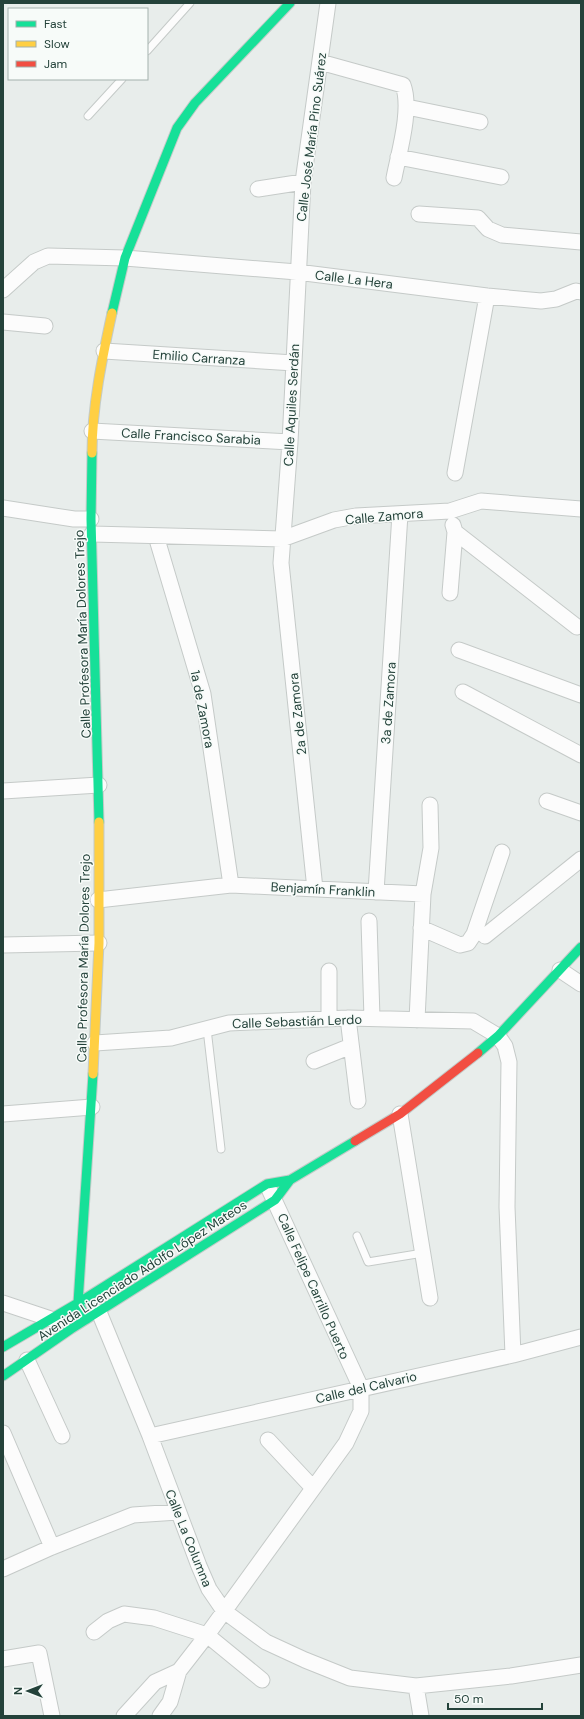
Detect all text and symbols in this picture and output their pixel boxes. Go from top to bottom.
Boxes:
legend [8,8,148,80]
text: Fast [44,16,67,32]
text: Slow [44,36,70,52]
street label: Calle José María Pino Suárez [293,52,330,223]
text: Jam [44,56,67,72]
street label: Calle La Hera [314,266,394,293]
street label: Calle Aquiles Serdán [280,343,303,467]
street label: Emilio Carranza [152,346,246,369]
street label: Calle Francisco Sarabia [121,424,261,449]
street label: Calle Zamora [344,505,424,528]
street label: Calle Profesora María Dolores Trejo [70,529,95,739]
street label: 3a de Zamora [377,661,400,745]
street label: 1a de Zamora [187,669,218,749]
street label: 2a de Zamora [285,672,310,756]
street label: Calle Profesora María Dolores Trejo [73,853,94,1063]
street label: Benjamín Franklin [270,878,376,901]
street label: Calle Sebastián Lerdo [232,1011,363,1032]
street label: Avenida Licenciado Adolfo López Mateos [34,1196,250,1345]
street label: Calle Felipe Carrillo Puerto [274,1211,354,1362]
street label: Calle del Calvario [314,1368,419,1407]
street label: Calle La Columna [161,1487,216,1590]
north arrow [8,1671,48,1711]
scale bar [448,1685,542,1711]
text: N [11,1687,25,1695]
text: 50 m [454,1691,483,1707]

